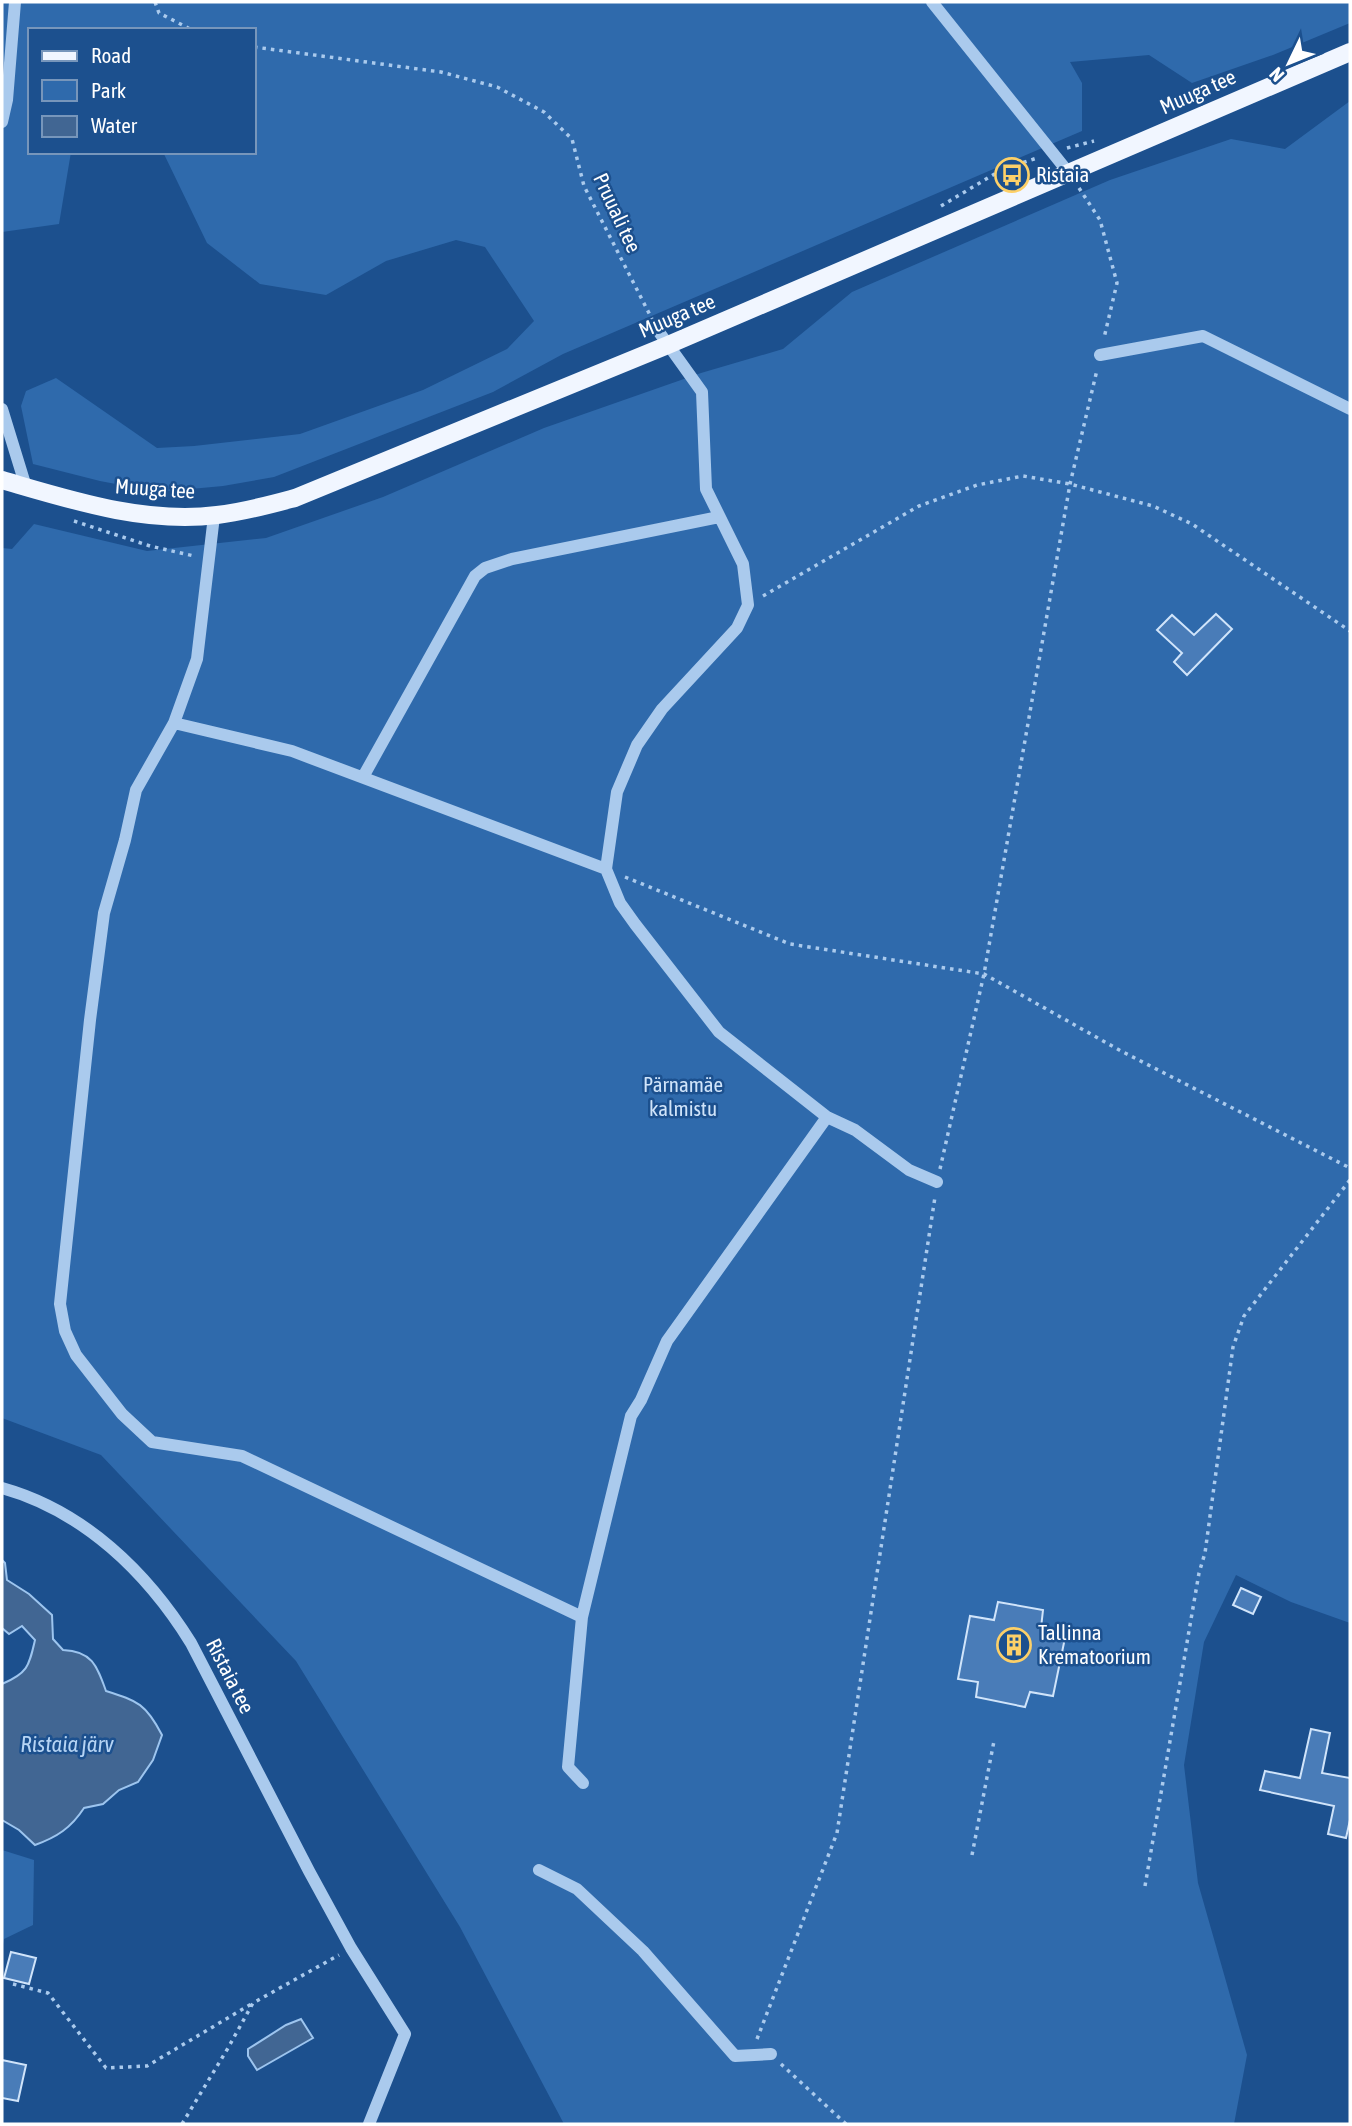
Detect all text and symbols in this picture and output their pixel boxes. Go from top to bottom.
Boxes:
legend [28,28,256,154]
north arrow [1254,28,1324,98]
text: Road [91,43,131,67]
text: N [1265,63,1288,86]
street label: Muuga tee [1156,64,1239,118]
text: Park [91,78,126,102]
text: Water [91,113,138,137]
bus stop icon: Ristaia [993,156,1031,194]
place label: Ristaia [1036,162,1089,186]
street label: Pruuali tee [589,169,647,256]
street label: Muuga tee [635,288,718,342]
street label: Muuga tee [114,473,196,503]
park label: Pärnamäe kalmistu [643,1072,723,1120]
place label: Tallinna Krematoorium [1038,1620,1151,1668]
building icon: Tallinna Krematoorium [995,1626,1033,1664]
street label: Ristaia tee [202,1634,260,1717]
water label: Ristaia järv [20,1731,114,1757]

